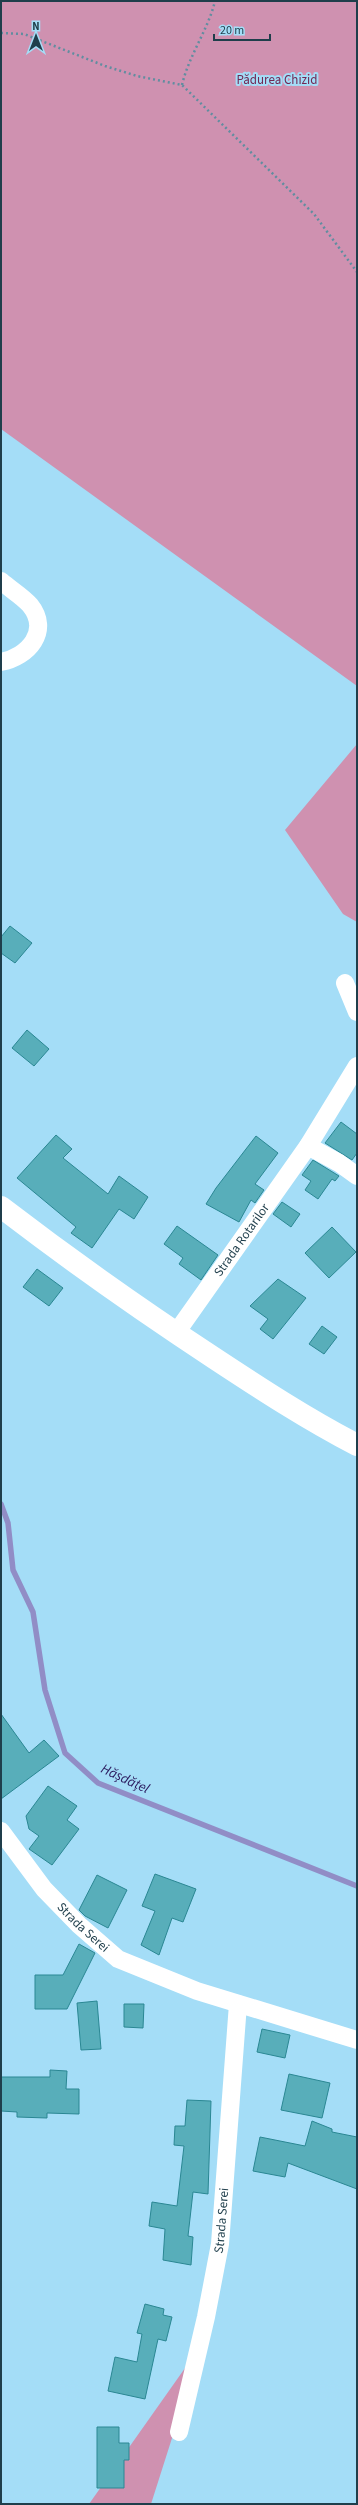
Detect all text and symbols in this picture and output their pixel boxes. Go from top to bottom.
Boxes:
north arrow [16,16,56,56]
scale bar [214,16,270,42]
text: N [32,19,40,34]
text: 20 m [220,22,244,39]
park label: Pădurea Chizid [236,71,318,89]
street label: Strada Rotarilor [210,1199,274,1280]
water label: Hășdățel [97,1759,153,1799]
street label: Strada Serei [53,1898,113,1956]
street label: Strada Serei [209,2187,233,2255]

